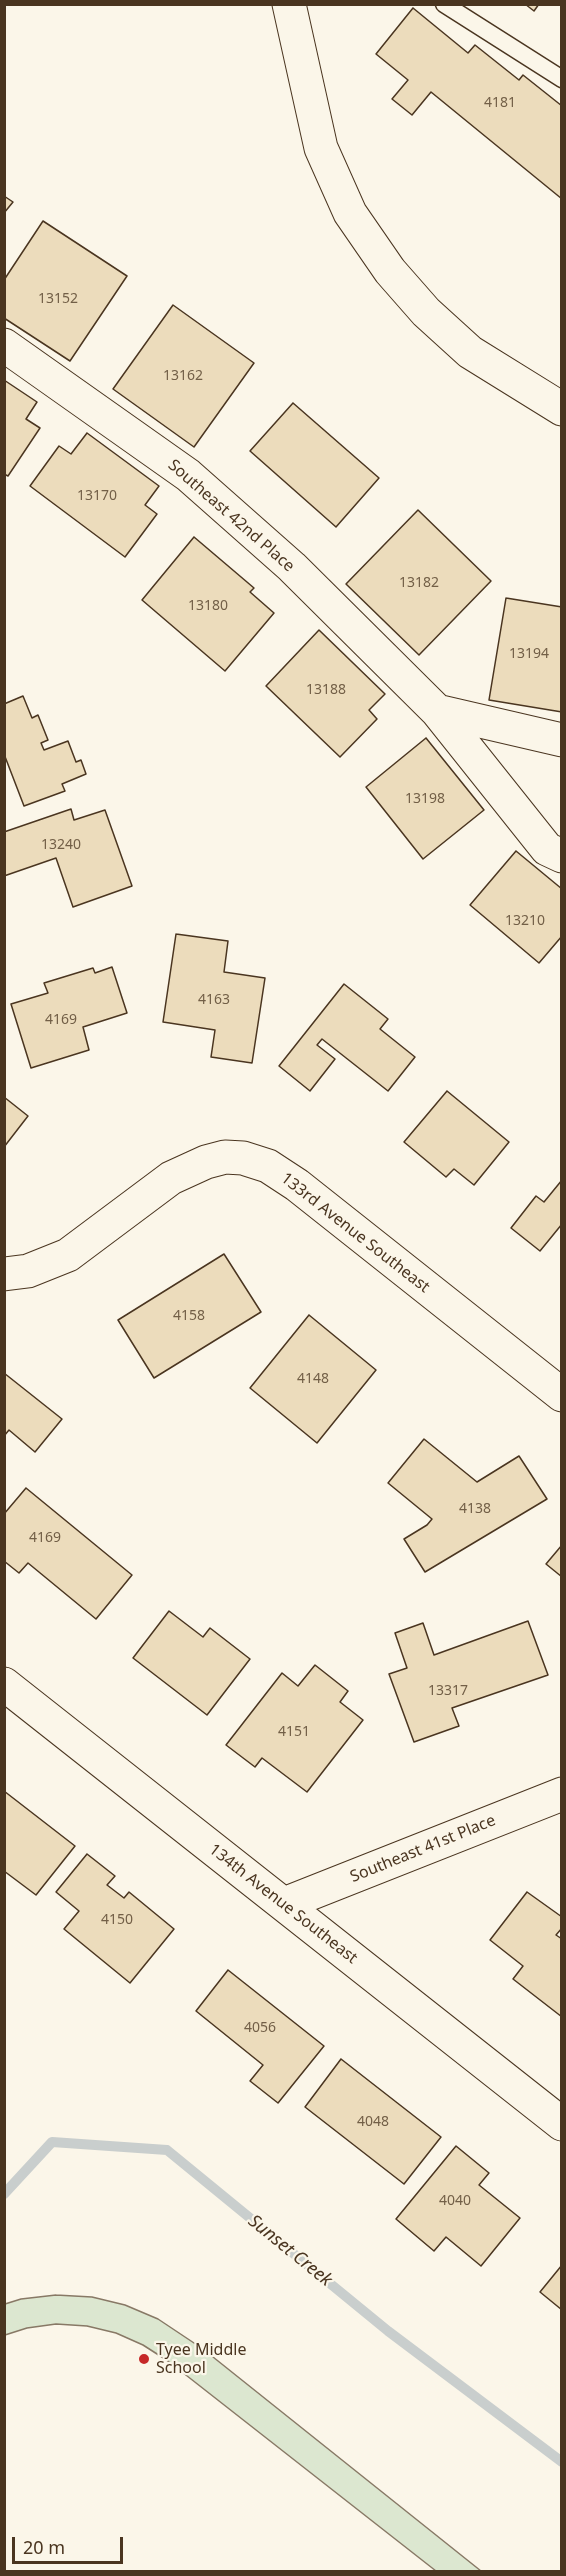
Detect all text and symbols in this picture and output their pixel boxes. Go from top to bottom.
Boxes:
house number: 4181 [484,95,516,111]
house number: 13152 [38,291,78,307]
house number: 13162 [163,368,203,384]
street label: Southeast 42nd Place [164,456,298,576]
house number: 13170 [77,488,117,504]
house number: 13182 [399,575,439,591]
house number: 13180 [188,598,228,614]
house number: 13194 [509,646,549,662]
house number: 13188 [306,682,346,698]
house number: 13198 [405,791,445,807]
house number: 13240 [41,837,81,853]
house number: 13210 [505,913,545,929]
house number: 4163 [198,992,230,1008]
house number: 4169 [45,1012,77,1028]
street label: 133rd Avenue Southeast [277,1169,433,1297]
house number: 4158 [173,1308,205,1324]
house number: 4148 [297,1371,329,1387]
house number: 4138 [459,1501,491,1517]
house number: 4169 [29,1530,61,1546]
house number: 13317 [428,1683,468,1699]
house number: 4151 [278,1724,310,1740]
street label: Southeast 41st Place [348,1811,498,1887]
street label: 134th Avenue Southeast [205,1840,361,1968]
house number: 4150 [101,1912,133,1928]
house number: 4056 [244,2020,276,2036]
house number: 4048 [357,2114,389,2130]
house number: 4040 [439,2193,471,2209]
water label: Sunset Creek [244,2211,336,2291]
place label: Tyee Middle School [156,2340,246,2378]
marker: Tyee Middle School [137,2352,151,2366]
scale bar [15,2525,126,2563]
text: 20 m [23,2535,65,2559]

